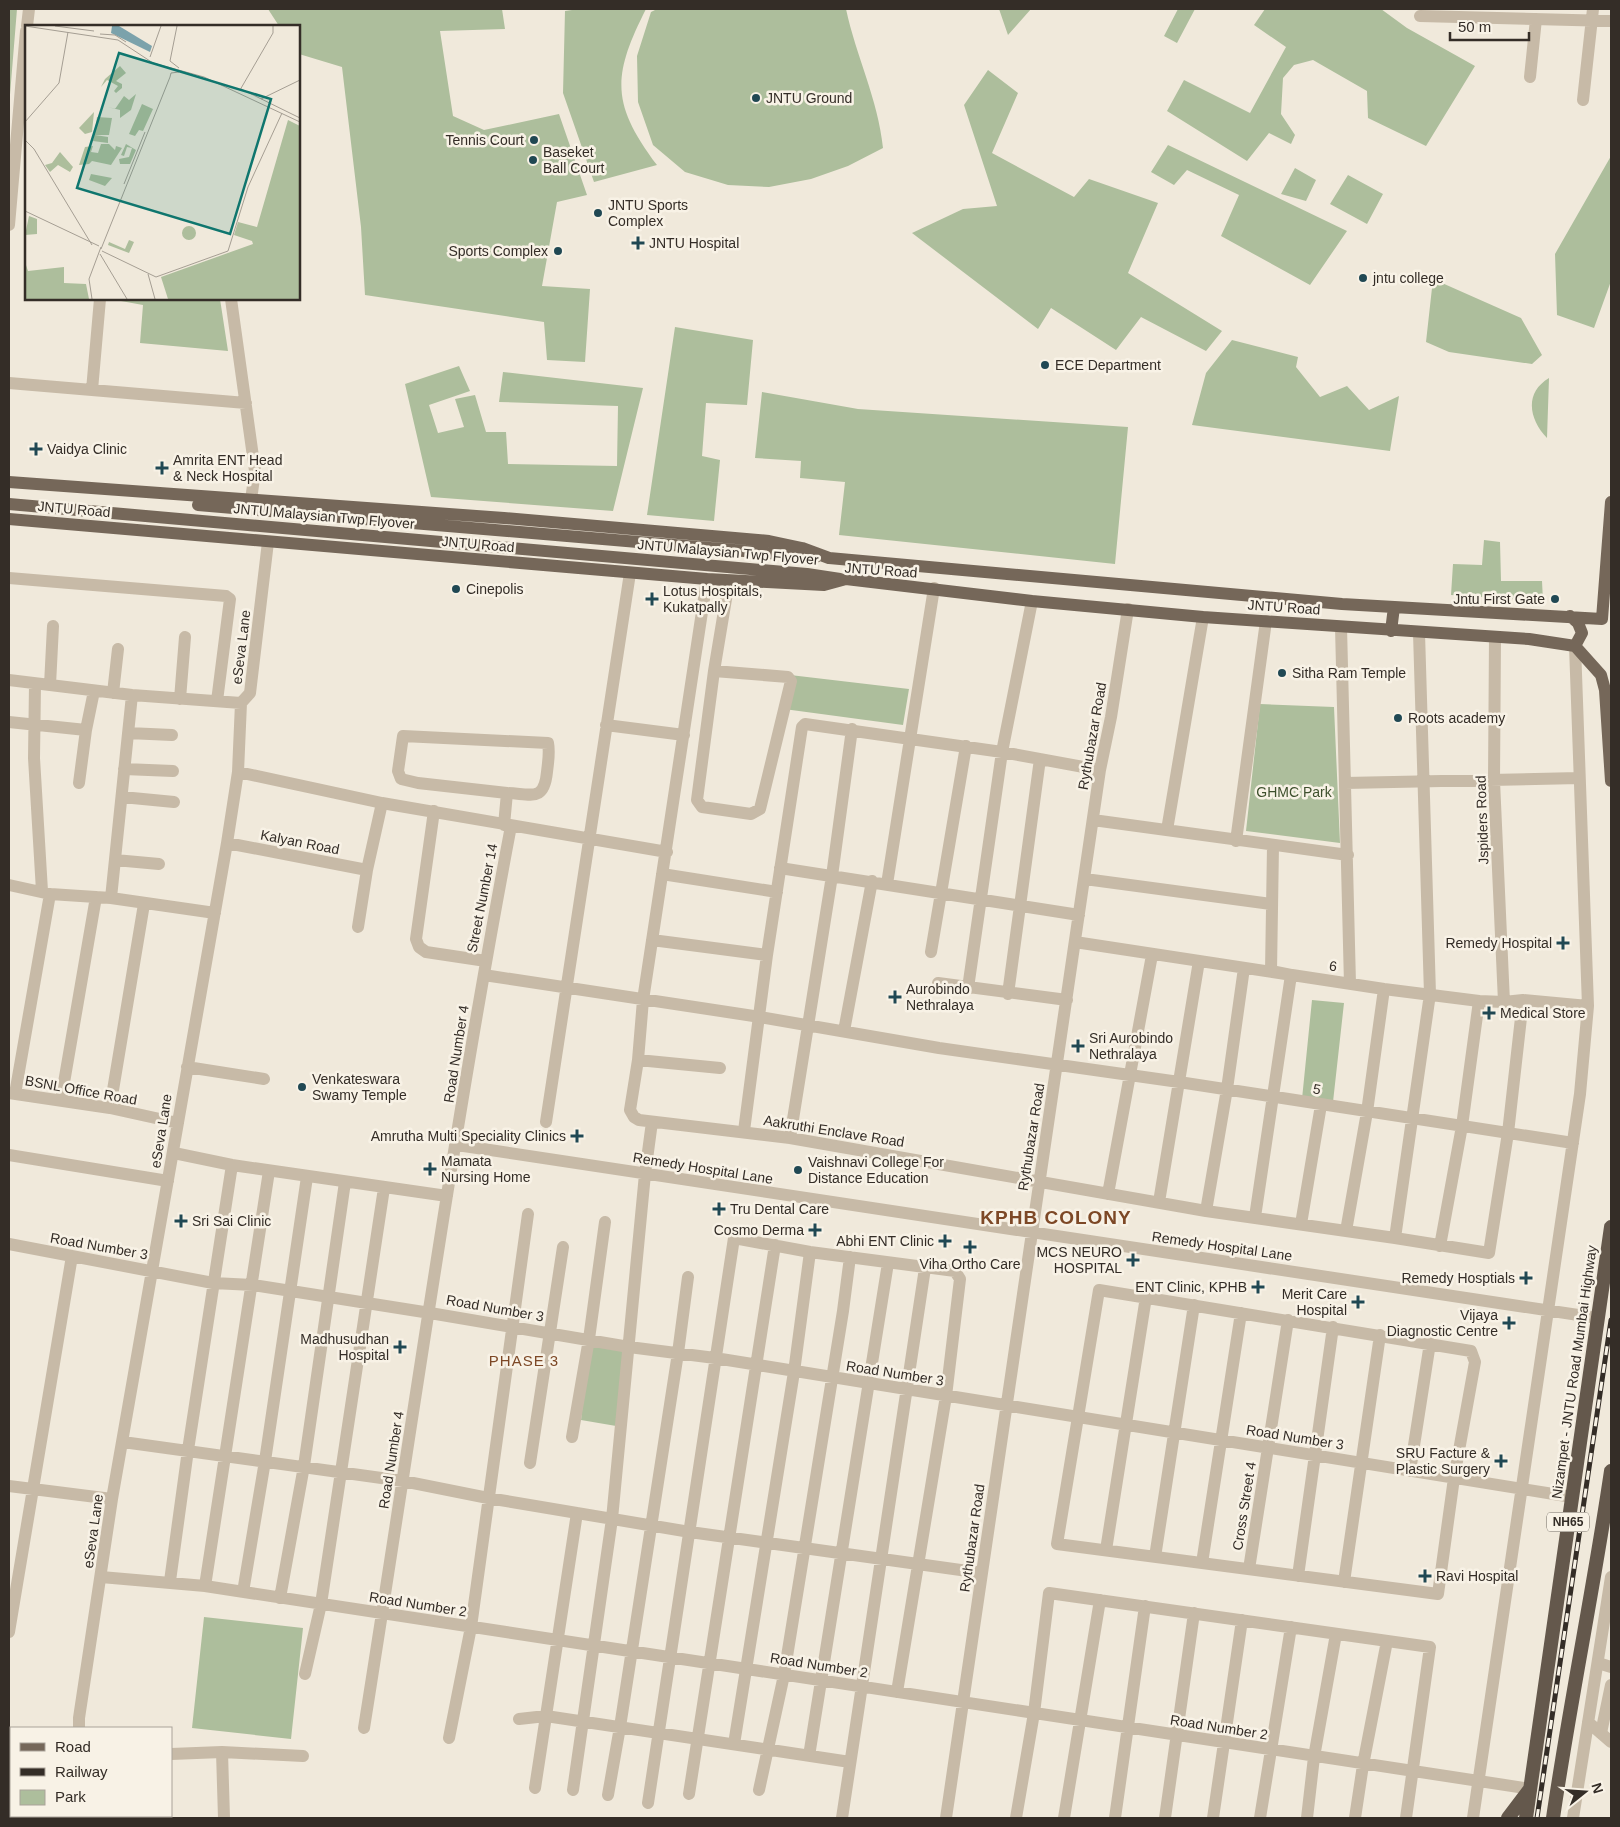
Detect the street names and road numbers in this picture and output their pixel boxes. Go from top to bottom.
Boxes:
street label: JNTU Road [37,498,111,520]
street label: JNTU Malaysian Twp Flyover [233,500,416,532]
street label: JNTU Road [441,533,515,555]
street label: JNTU Malaysian Twp Flyover [637,536,820,568]
street label: JNTU Road [844,559,918,581]
street label: JNTU Road [1247,596,1321,618]
street label: eSeva Lane [229,609,254,685]
street label: Rythubazar Road [1075,681,1109,791]
street label: Jspiders Road [1472,775,1492,865]
street label: Kalyan Road [259,826,341,858]
street label: Street Number 14 [464,842,500,954]
street label: 6 [1328,957,1338,975]
street label: Road Number 4 [440,1004,472,1104]
street label: BSNL Office Road [24,1072,138,1108]
street label: 5 [1312,1080,1322,1098]
street label: Rythubazar Road [1015,1082,1047,1192]
street label: eSeva Lane [147,1093,175,1169]
street label: Aakruthi Enclave Road [762,1112,906,1150]
street label: Remedy Hospital Lane [632,1149,774,1187]
street label: Remedy Hospital Lane [1151,1228,1293,1264]
street label: Road Number 3 [49,1230,149,1262]
street label: Nizampet - JNTU Road Mumbai Highway [1548,1244,1600,1500]
street label: Road Number 3 [445,1292,545,1324]
street label: Road Number 3 [845,1357,945,1389]
street label: Road Number 4 [375,1410,407,1510]
street label: Road Number 3 [1245,1421,1345,1453]
street label: Cross Street 4 [1229,1460,1259,1551]
street label: Rythubazar Road [956,1483,988,1593]
street label: eSeva Lane [80,1493,106,1569]
road number: NH65 [1547,1512,1589,1531]
street label: Road Number 2 [368,1588,468,1620]
street label: Road Number 2 [769,1649,869,1681]
street label: Road Number 2 [1169,1711,1269,1743]

